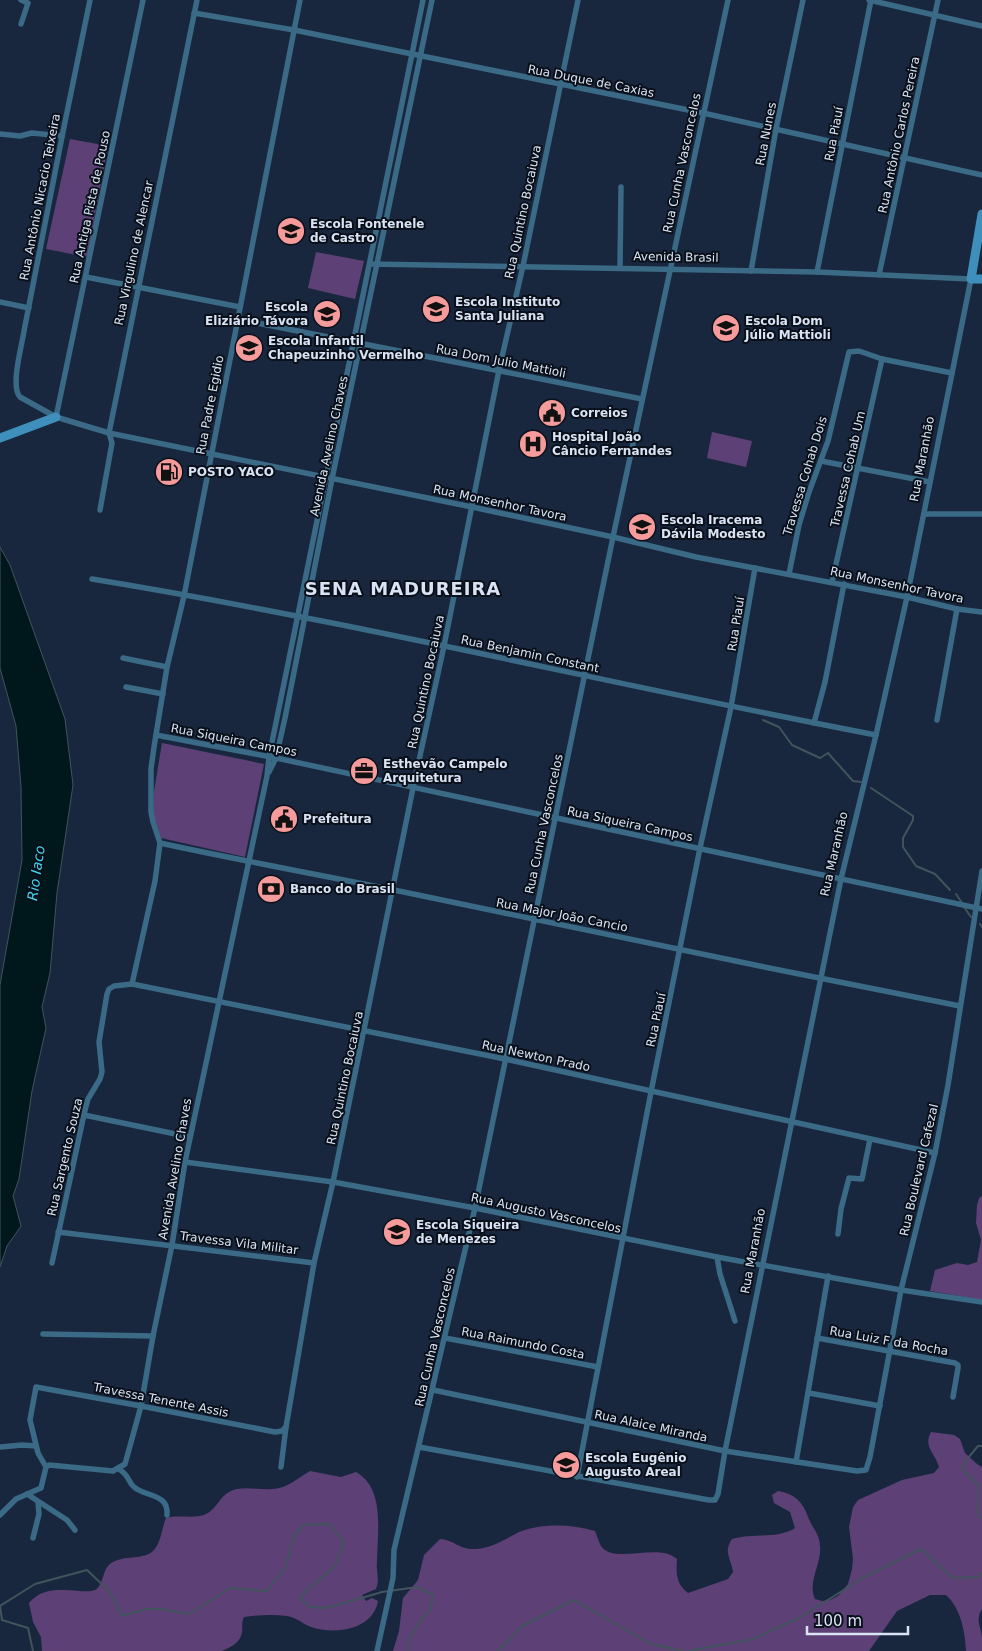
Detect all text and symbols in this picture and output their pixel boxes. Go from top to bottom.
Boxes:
street label: Rua Antônio Carlos Pereira [876,55,922,215]
street label: Rua Duque de Caxias [527,62,655,100]
street label: Rua Cunha Vasconcelos [660,92,704,234]
street label: Rua Nunes [753,101,779,167]
street label: Rua Piauí [822,105,846,162]
street label: Rua Antônio Nicacio Teixeira [17,112,63,282]
street label: Rua Antiga Pista de Pouso [67,129,113,285]
street label: Rua Quintino Bocaiuva [502,144,544,280]
street label: Rua Virgulino de Alencar [112,179,156,327]
school or university icon: Escola Fontenele de Castro [276,216,306,246]
place label: Escola Fontenele de Castro [310,217,424,245]
street label: Avenida Brasil [633,249,719,265]
school or university icon: Escola Instituto Santa Juliana [421,294,451,324]
place label: Escola Instituto Santa Juliana [455,295,560,323]
school or university icon: Escola Eliziário Távora [312,299,342,329]
place label: Escola Eliziário Távora [205,300,308,328]
school or university icon: Escola Dom Júlio Mattioli [711,313,741,343]
place label: Escola Dom Júlio Mattioli [744,314,831,342]
school or university icon: Escola Infantil Chapeuzinho Vermelho [234,333,264,363]
place label: Escola Infantil Chapeuzinho Vermelho [268,334,424,362]
street label: Rua Dom Julio Mattioli [435,342,567,380]
street label: Rua Padre Egidio [193,354,227,456]
street label: Avenida Avelino Chaves [307,375,351,517]
public building icon: Correios [537,398,567,428]
place label: Correios [571,406,628,420]
street label: Travessa Cohab Um [828,410,868,529]
street label: Travessa Cohab Dois [780,415,830,538]
street label: Rua Maranhão [907,415,937,503]
hospital icon: Hospital João Câncio Fernandes [518,429,548,459]
place label: Hospital João Câncio Fernandes [552,430,672,458]
fuel station icon: POSTO YACO [154,457,184,487]
place label: POSTO YACO [188,465,274,479]
street label: Rua Monsenhor Tavora [432,482,568,524]
school or university icon: Escola Iracema Dávila Modesto [627,512,657,542]
place label: Escola Iracema Dávila Modesto [661,513,765,541]
street label: Rua Monsenhor Tavora [829,564,965,606]
district label: SENA MADUREIRA [305,578,501,599]
street label: Rua Piauí [725,595,747,652]
street label: Rua Quintino Bocaiuva [405,614,447,750]
street label: Rua Benjamin Constant [460,633,601,676]
street label: Rua Siqueira Campos [170,721,298,759]
street label: Rua Cunha Vasconcelos [522,753,566,895]
office icon: Esthevão Campelo Arquitetura [349,756,379,786]
place label: Esthevão Campelo Arquitetura [383,757,508,785]
public building icon: Prefeitura [269,804,299,834]
street label: Rua Siqueira Campos [566,804,694,844]
street label: Rua Maranhão [817,810,851,898]
place label: Prefeitura [303,812,372,826]
water label: Rio Iaco [24,844,48,902]
bank icon: Banco do Brasil [256,874,286,904]
place label: Banco do Brasil [290,882,395,896]
street label: Rua Major João Cancio [495,895,629,935]
street label: Rua Piauí [643,991,669,1048]
street label: Rua Quintino Bocaiuva [324,1010,366,1146]
street label: Rua Newton Prado [481,1038,591,1074]
street label: Rua Sargento Souza [45,1096,85,1218]
street label: Avenida Avelino Chaves [156,1097,194,1241]
street label: Rua Boulevard Cafezal [897,1102,941,1238]
street label: Rua Augusto Vasconcelos [470,1190,622,1236]
street label: Rua Maranhão [738,1207,768,1295]
school or university icon: Escola Siqueira de Menezes [382,1217,412,1247]
place label: Escola Siqueira de Menezes [416,1218,519,1246]
street label: Travessa Vila Militar [178,1229,299,1257]
street label: Rua Cunha Vasconcelos [412,1266,458,1408]
street label: Rua Raimundo Costa [460,1324,586,1362]
street label: Rua Luiz F da Rocha [829,1324,949,1358]
street label: Travessa Tenente Assis [91,1380,230,1420]
street label: Rua Alaice Miranda [593,1407,709,1445]
school or university icon: Escola Eugênio Augusto Areal [551,1450,581,1480]
place label: Escola Eugênio Augusto Areal [585,1451,686,1479]
scale bar [807,1604,908,1636]
text: 100 m [814,1612,862,1630]

